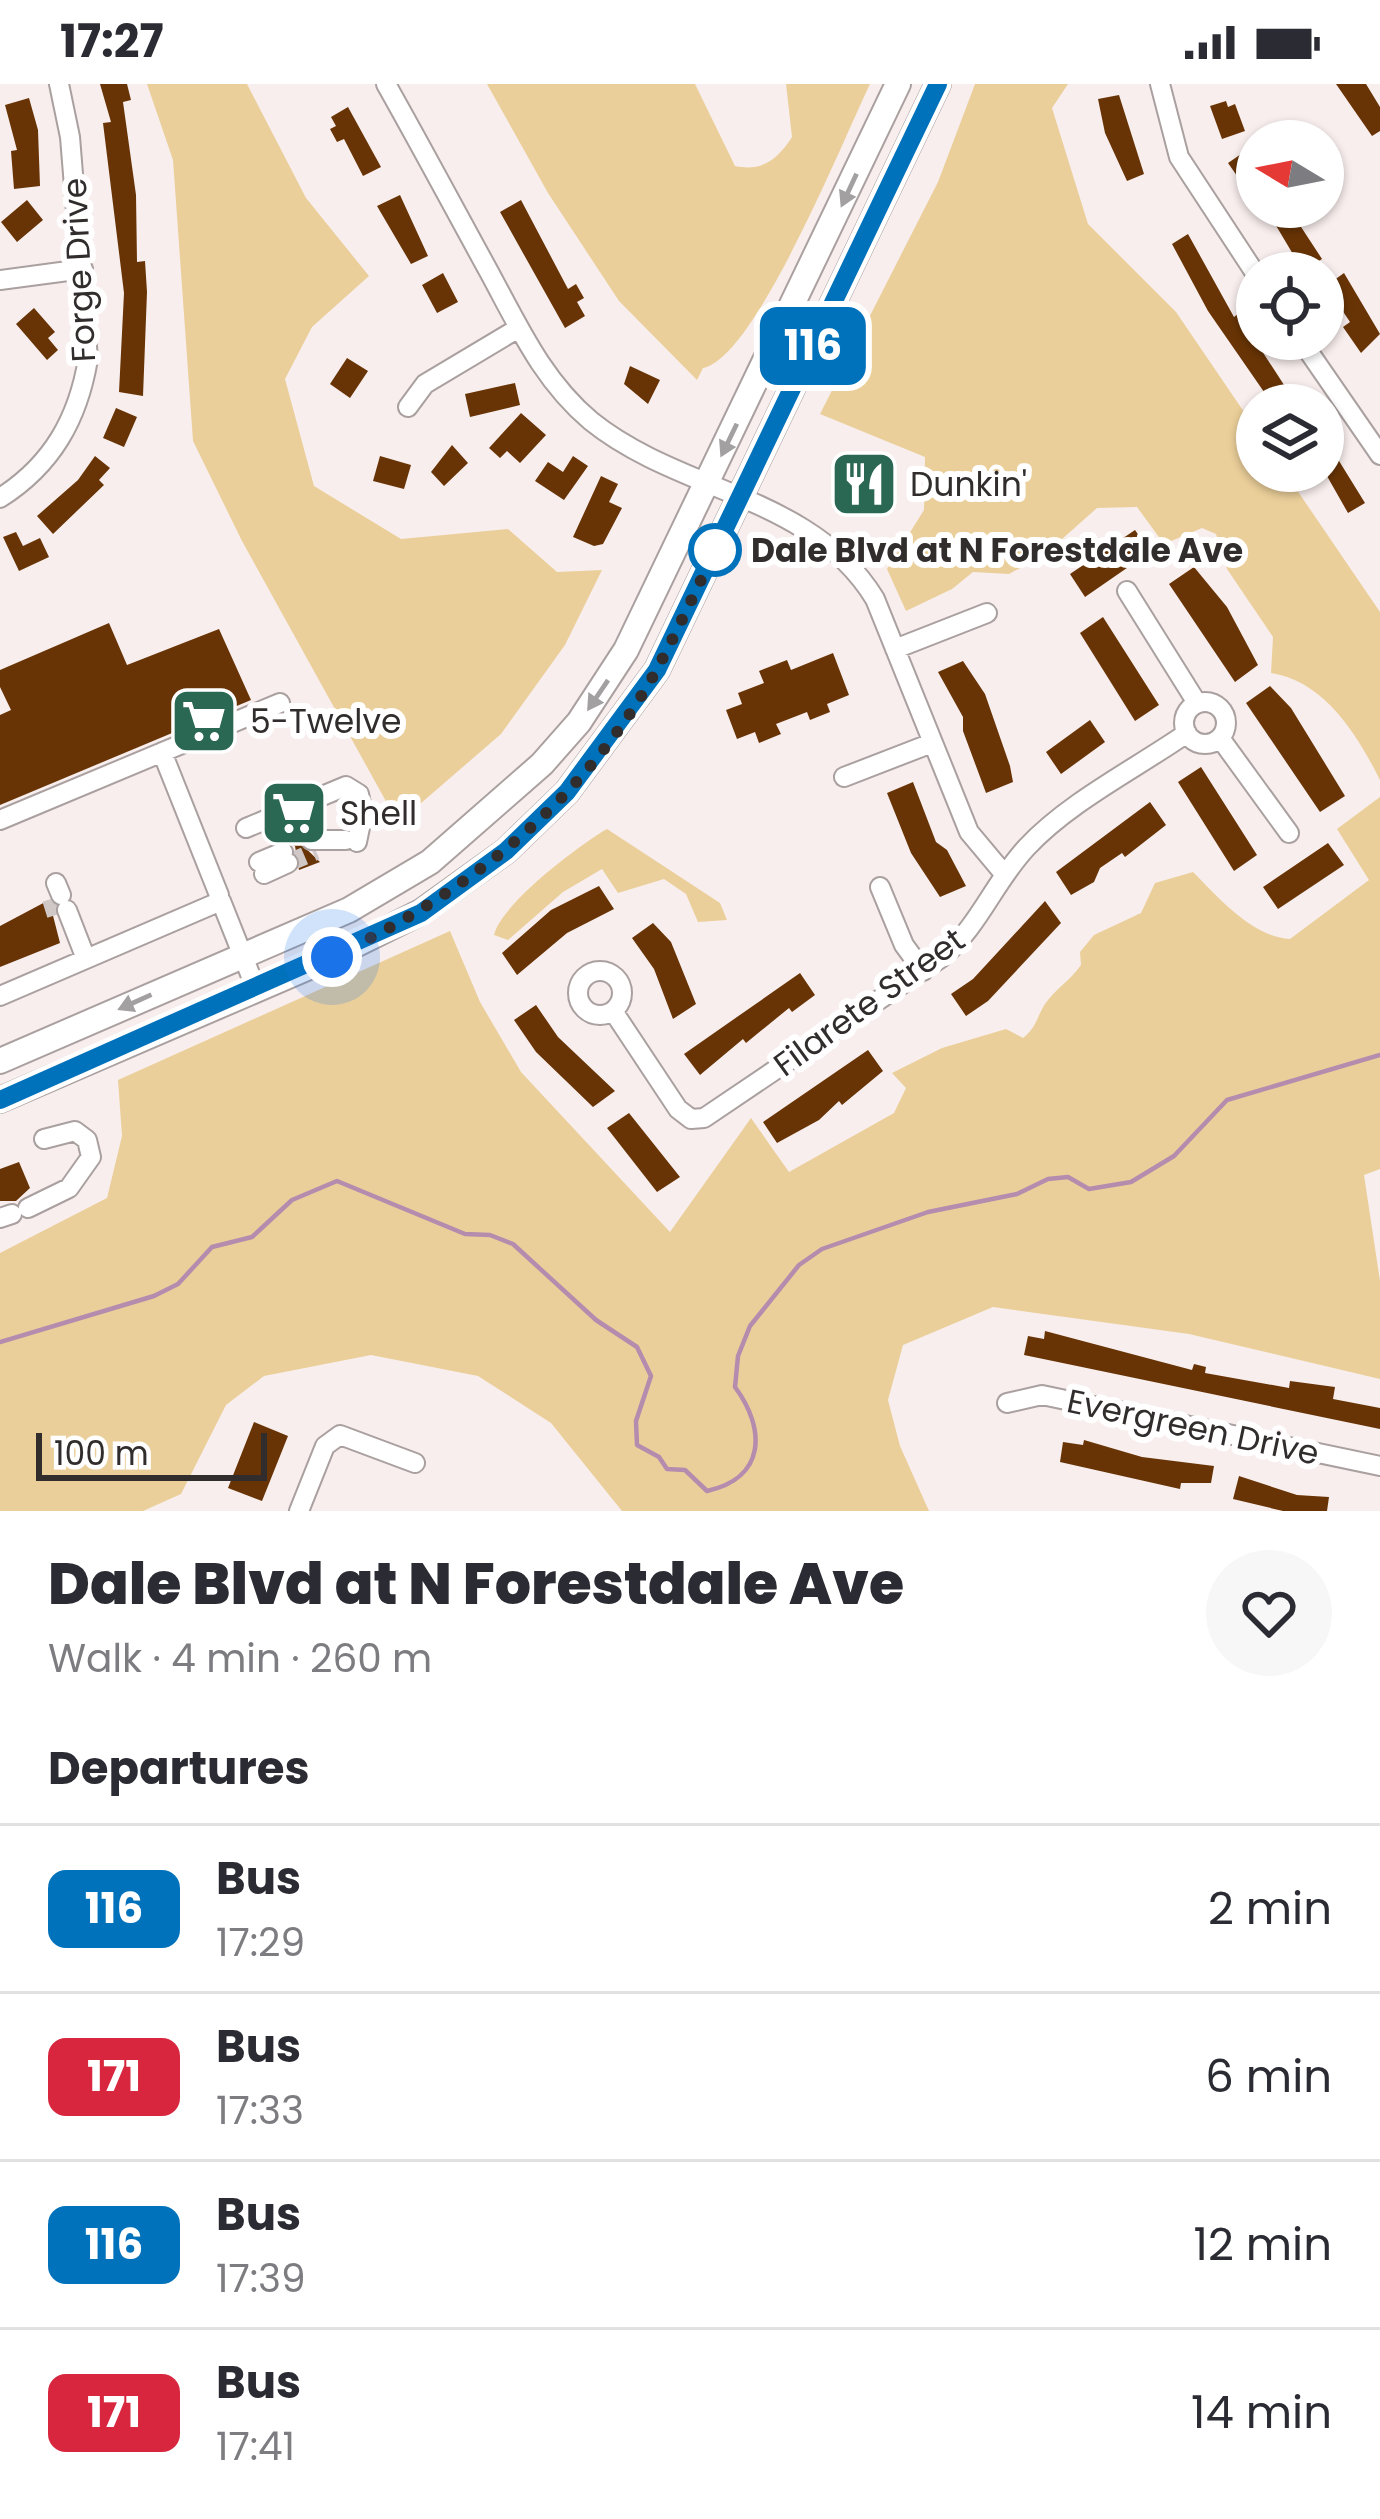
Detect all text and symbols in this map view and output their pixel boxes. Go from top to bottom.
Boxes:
text: 17:27 [60,10,164,73]
north arrow [1236,120,1344,228]
map controls [1236,120,1344,492]
one-way arrow [838,173,858,208]
street label: Forge Drive [51,177,107,363]
button: locate [1236,252,1344,360]
line badge: 116 [744,307,882,385]
text: 116 [784,316,842,375]
button: layers [1236,384,1344,492]
one-way arrow [719,423,739,458]
restaurant icon: Dunkin' [829,449,899,519]
place label: Dunkin' [910,461,1027,508]
marker: Dale Blvd at N Forestdale Ave [690,525,740,575]
place label: Dale Blvd at N Forestdale Ave [751,527,1243,574]
one-way arrow [587,678,610,711]
supermarket icon: 5-Twelve [169,686,239,756]
place label: 5-Twelve [250,698,401,745]
supermarket icon: Shell [259,778,329,848]
place label: Shell [340,790,417,837]
street label: Filarete Street [764,917,974,1087]
your location [302,927,362,987]
one-way arrow [118,992,153,1012]
street label: Evergreen Drive [1063,1377,1323,1477]
scale bar [36,1427,267,1480]
text: 100 m [54,1430,149,1477]
text: Dale Blvd at N Forestdale Ave [48,1544,904,1624]
button: heart [1206,1550,1332,1676]
text: Walk · 4 min · 260 m [48,1631,432,1686]
text: Departures [48,1737,310,1800]
text: Bus [216,1847,301,1910]
text: 2 min [1208,1877,1332,1940]
text: 116 [85,1879,143,1938]
text: 17:29 [216,1915,305,1970]
text: Bus [216,2015,301,2078]
text: 6 min [1205,2045,1332,2108]
text: 171 [87,2047,141,2106]
text: 17:33 [216,2083,304,2138]
text: Bus [216,2183,301,2246]
text: 12 min [1193,2213,1332,2276]
text: 116 [85,2215,143,2274]
text: 17:39 [216,2251,306,2306]
text: Bus [216,2351,301,2414]
text: 14 min [1191,2381,1332,2444]
text: 171 [87,2383,141,2442]
text: 17:41 [216,2419,295,2474]

